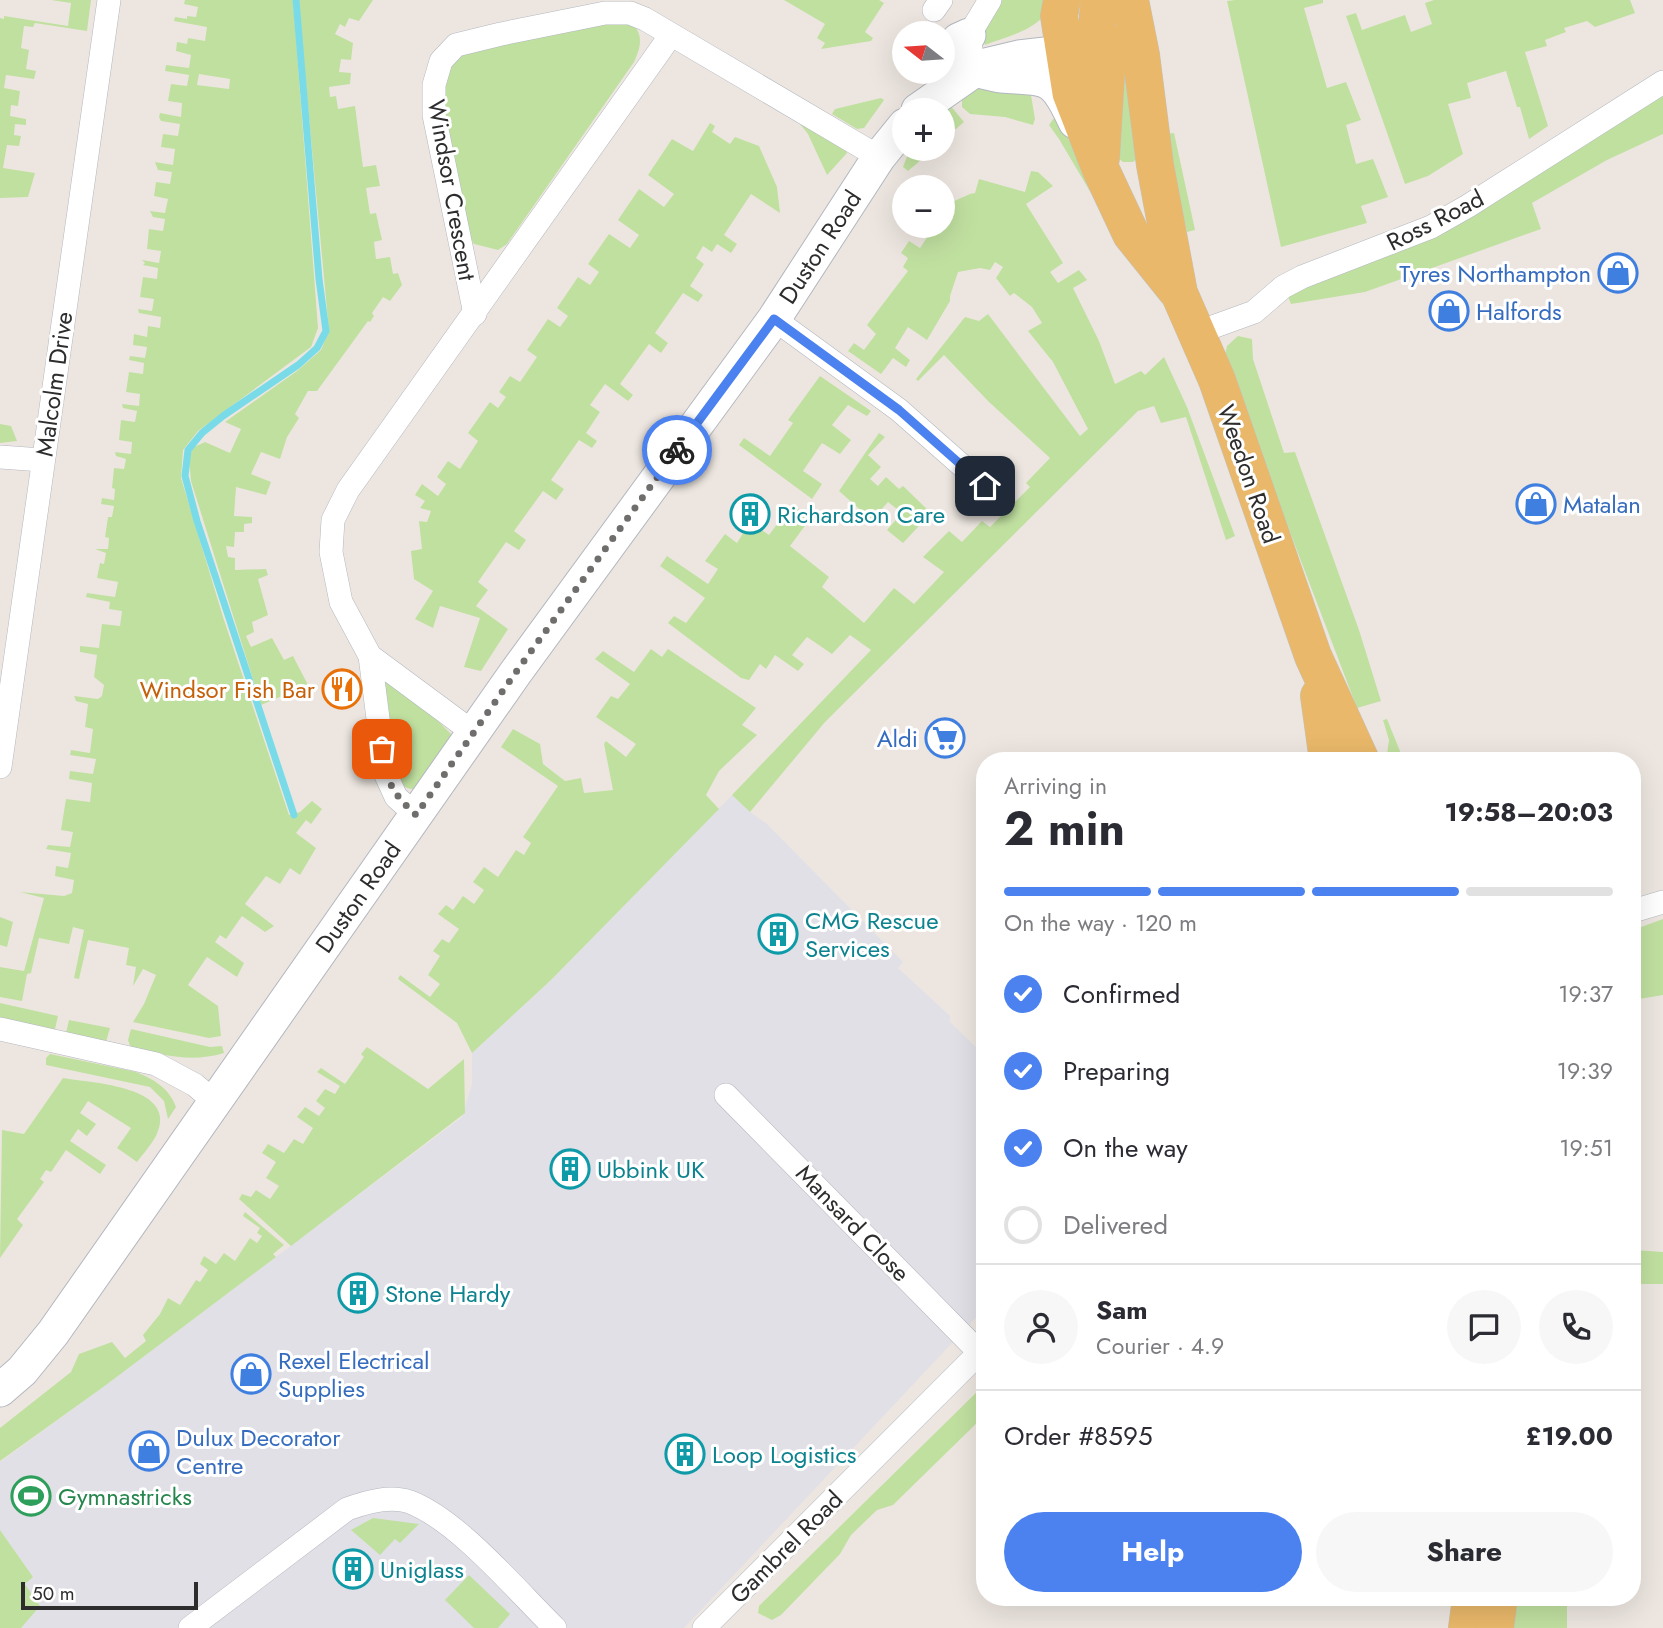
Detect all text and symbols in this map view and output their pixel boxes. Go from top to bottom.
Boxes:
north arrow [892,21,956,84]
map controls [892,21,955,238]
street label: Windsor Crescent [419,97,485,283]
button: + [892,98,955,161]
button: − [892,175,955,238]
street label: Ross Road [1380,181,1490,259]
street label: Duston Road [770,183,870,311]
shop icon: Tyres Northampton [1597,252,1639,294]
place label: Tyres Northampton [1399,256,1591,291]
shop icon: Halfords [1428,290,1470,332]
place label: Halfords [1476,294,1562,329]
street label: Malcolm Drive [27,309,81,459]
street label: Weedon Road [1209,400,1289,548]
courier [642,415,712,485]
icon: bike [658,431,696,469]
pin [955,456,1015,516]
icon: home [966,467,1004,505]
shop icon: Matalan [1515,483,1557,525]
place label: Matalan [1563,487,1641,522]
building icon: Richardson Care [729,493,771,535]
place label: Richardson Care [777,497,945,532]
restaurant icon: Windsor Fish Bar [321,668,363,710]
place label: Windsor Fish Bar [140,672,316,707]
supermarket icon: Aldi [924,717,966,759]
pin [352,719,412,779]
place label: Aldi [877,721,918,756]
icon: bag [363,730,401,768]
text: Arriving in [1004,769,1107,803]
text: 19:58–20:03 [1445,793,1613,831]
text: 2 min [1004,796,1125,862]
street label: Duston Road [307,834,409,960]
place label: CMG Rescue Services [805,903,939,966]
text: On the way · 120 m [1004,906,1197,940]
building icon: CMG Rescue Services [757,913,799,955]
icon: check [1004,975,1042,1013]
text: Confirmed [1063,975,1180,1013]
text: 19:37 [1558,977,1613,1011]
icon: check [1004,1052,1042,1090]
text: Preparing [1063,1052,1170,1090]
text: 19:39 [1557,1054,1613,1088]
icon: check [1004,1129,1042,1167]
text: On the way [1063,1129,1188,1167]
text: 19:51 [1559,1131,1613,1165]
building icon: Ubbink UK [549,1148,591,1190]
place label: Ubbink UK [597,1152,705,1187]
street label: Mansard Close [788,1157,918,1289]
text: Delivered [1063,1206,1168,1244]
building icon: Stone Hardy [337,1272,379,1314]
place label: Stone Hardy [385,1276,511,1311]
button: person [1004,1290,1078,1364]
button: chat [1447,1290,1521,1364]
button: phone [1539,1290,1613,1364]
text: Sam [1096,1291,1148,1329]
text: Courier · 4.9 [1096,1329,1224,1363]
place label: Rexel Electrical Supplies [278,1343,430,1406]
shop icon: Rexel Electrical Supplies [230,1353,272,1395]
text: Order #8595 [1004,1417,1153,1455]
text: £19.00 [1526,1417,1613,1455]
place label: Dulux Decorator Centre [176,1420,341,1483]
shop icon: Dulux Decorator Centre [128,1430,170,1472]
building icon: Loop Logistics [664,1433,706,1475]
place label: Loop Logistics [712,1437,857,1472]
sports icon: Gymnastricks [10,1475,52,1517]
place label: Gymnastricks [58,1479,192,1514]
street label: Gambrel Road [722,1483,850,1611]
button: Help [1004,1512,1302,1592]
button: Share [1316,1512,1613,1592]
building icon: Uniglass [332,1548,374,1590]
place label: Uniglass [380,1552,464,1587]
scale bar [21,1579,198,1611]
text: 50 m [32,1580,75,1607]

